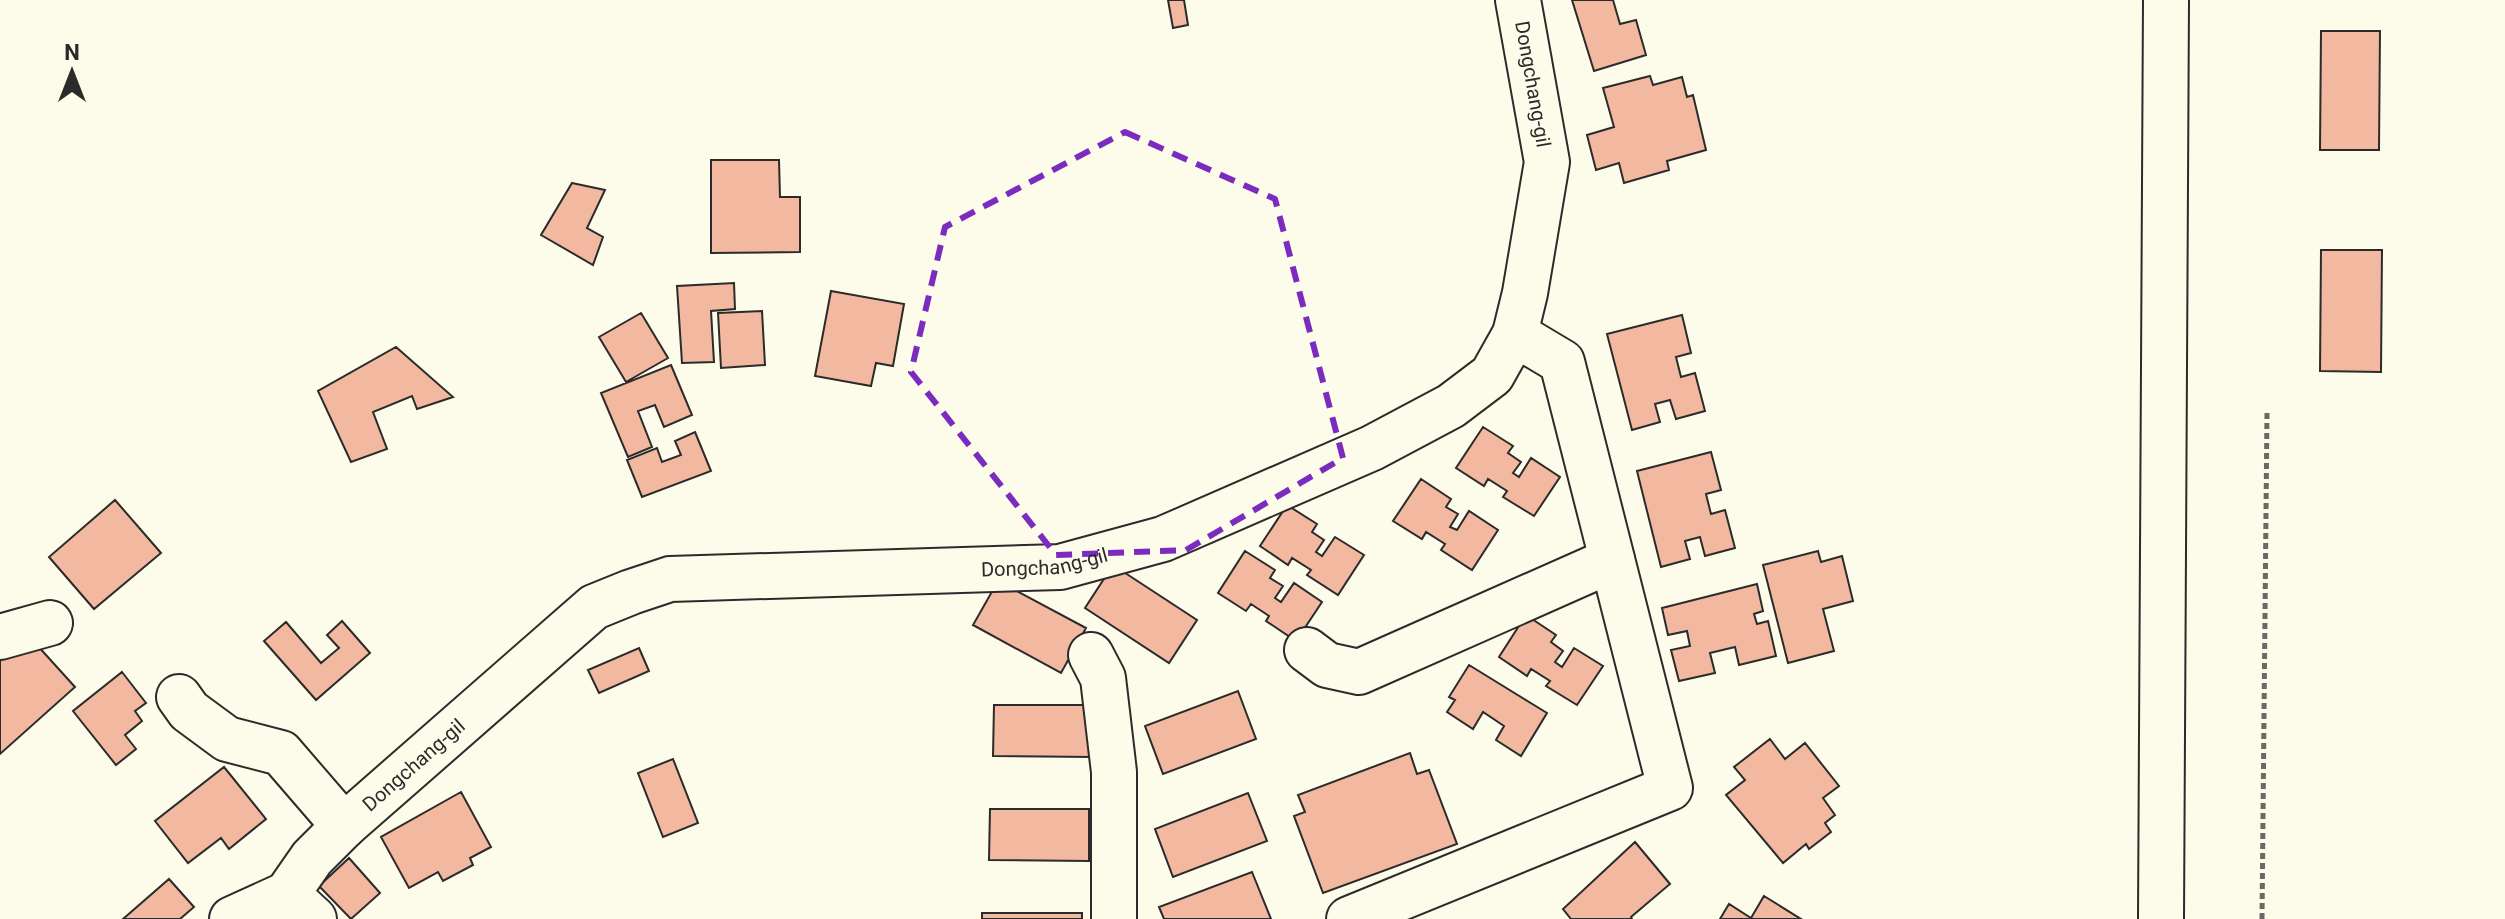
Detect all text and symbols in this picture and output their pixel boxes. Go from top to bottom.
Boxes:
street label: Dongchang-gil [1510,19,1556,149]
north arrow [32,32,112,112]
text: N [64,40,80,65]
street label: Dongchang-gil [981,543,1110,581]
street label: Dongchang-gil [358,714,470,816]

